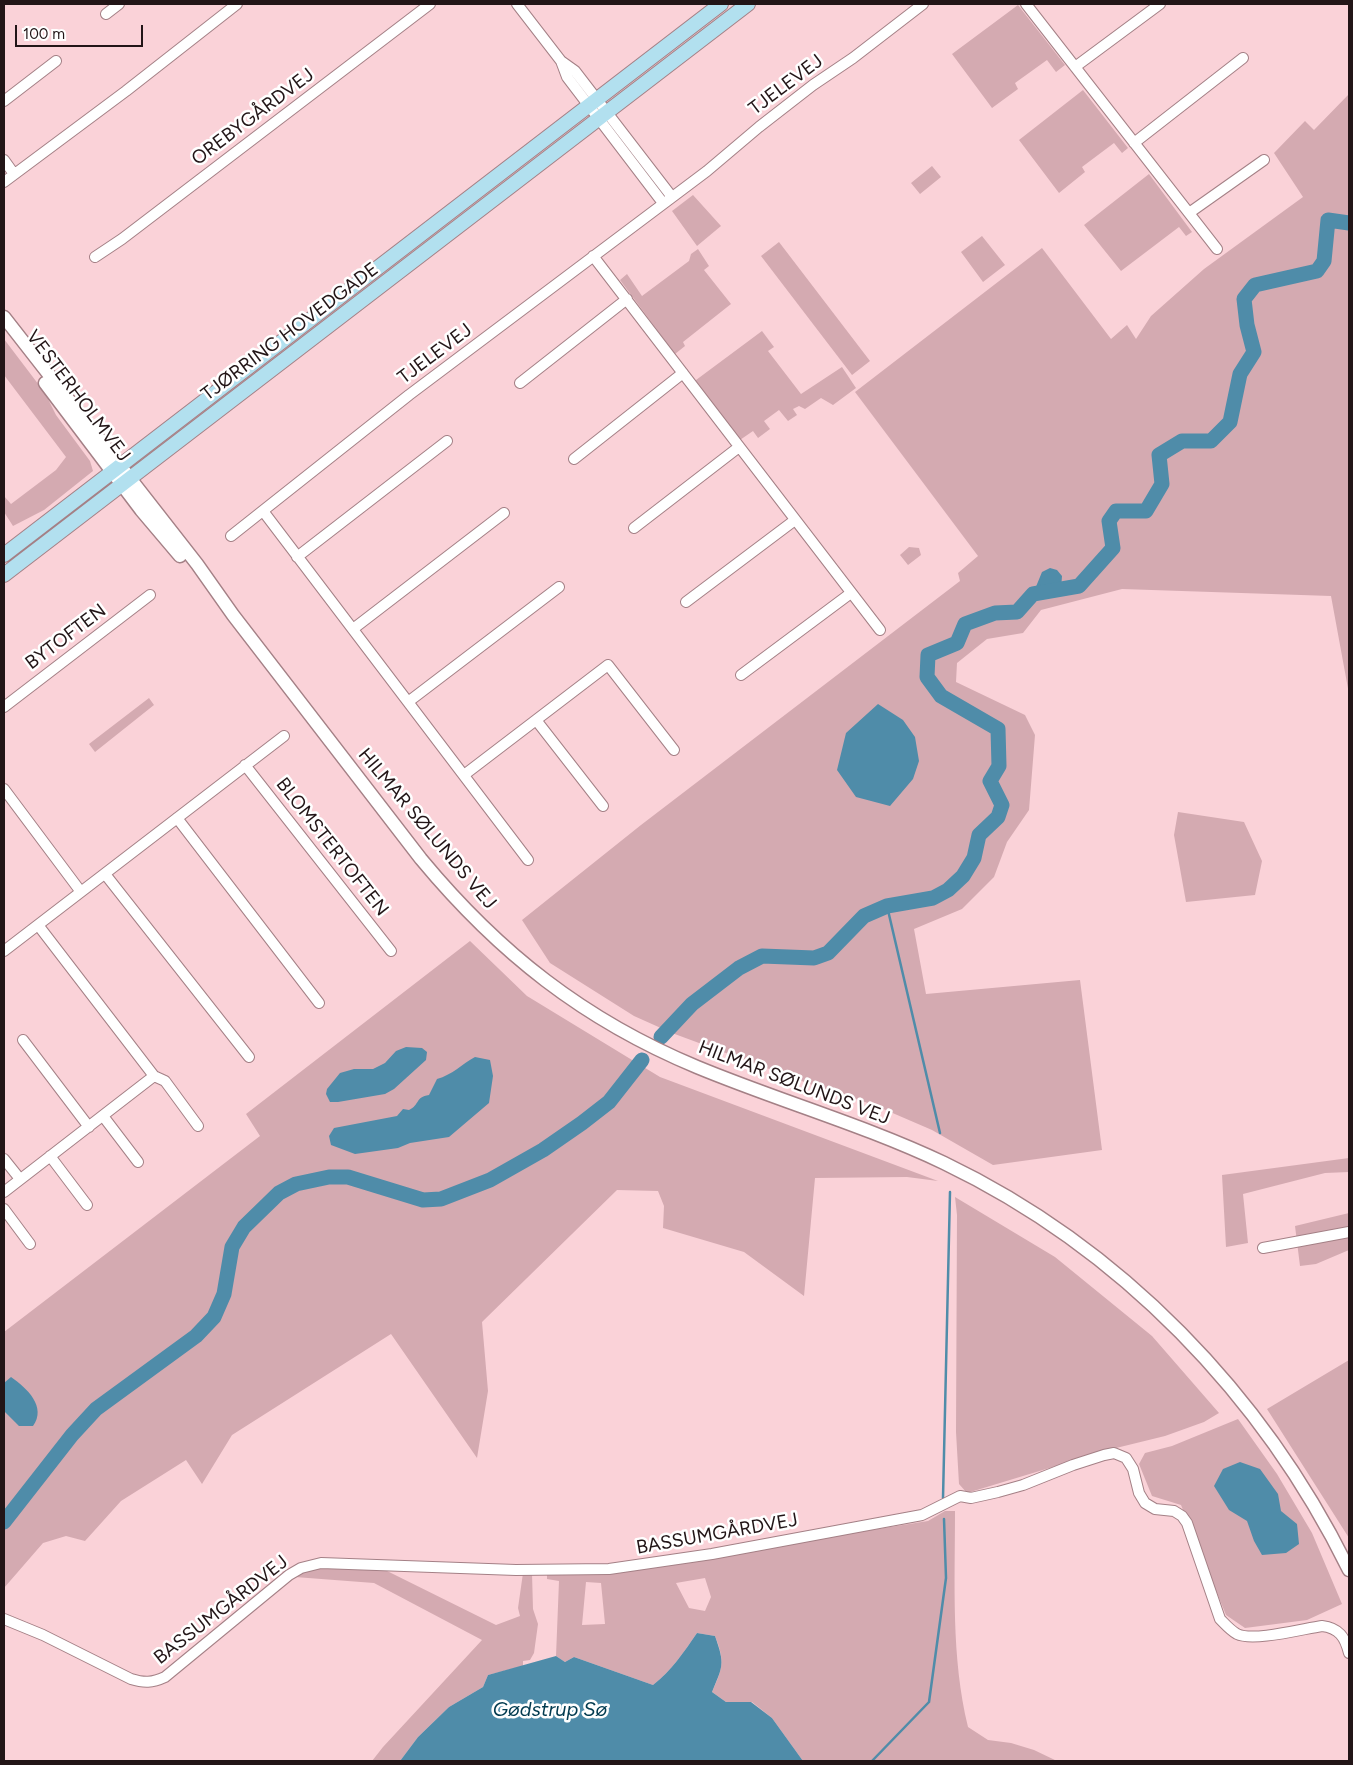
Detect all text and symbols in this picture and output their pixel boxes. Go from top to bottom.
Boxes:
scale bar [18,15,145,47]
text: 100 m [23,25,65,43]
street label: TJELEVEJ [744,50,828,120]
street label: OREBYGÅRDVEJ [187,64,319,170]
street label: TJØRRING HOVEDGADE [197,258,383,406]
street label: TJELEVEJ [393,319,477,389]
street label: VESTERHOLMVEJ [21,326,135,466]
street label: BYTOFTEN [21,599,111,675]
street label: HILMAR SØLUNDS VEJ [353,744,501,914]
street label: BLOMSTERTOFTEN [271,773,393,921]
street label: HILMAR SØLUNDS VEJ [695,1036,893,1130]
street label: BASSUMGÅRDVEJ [634,1509,800,1559]
street label: BASSUMGÅRDVEJ [150,1551,292,1669]
water label: Gødstrup Sø [493,1698,607,1722]

